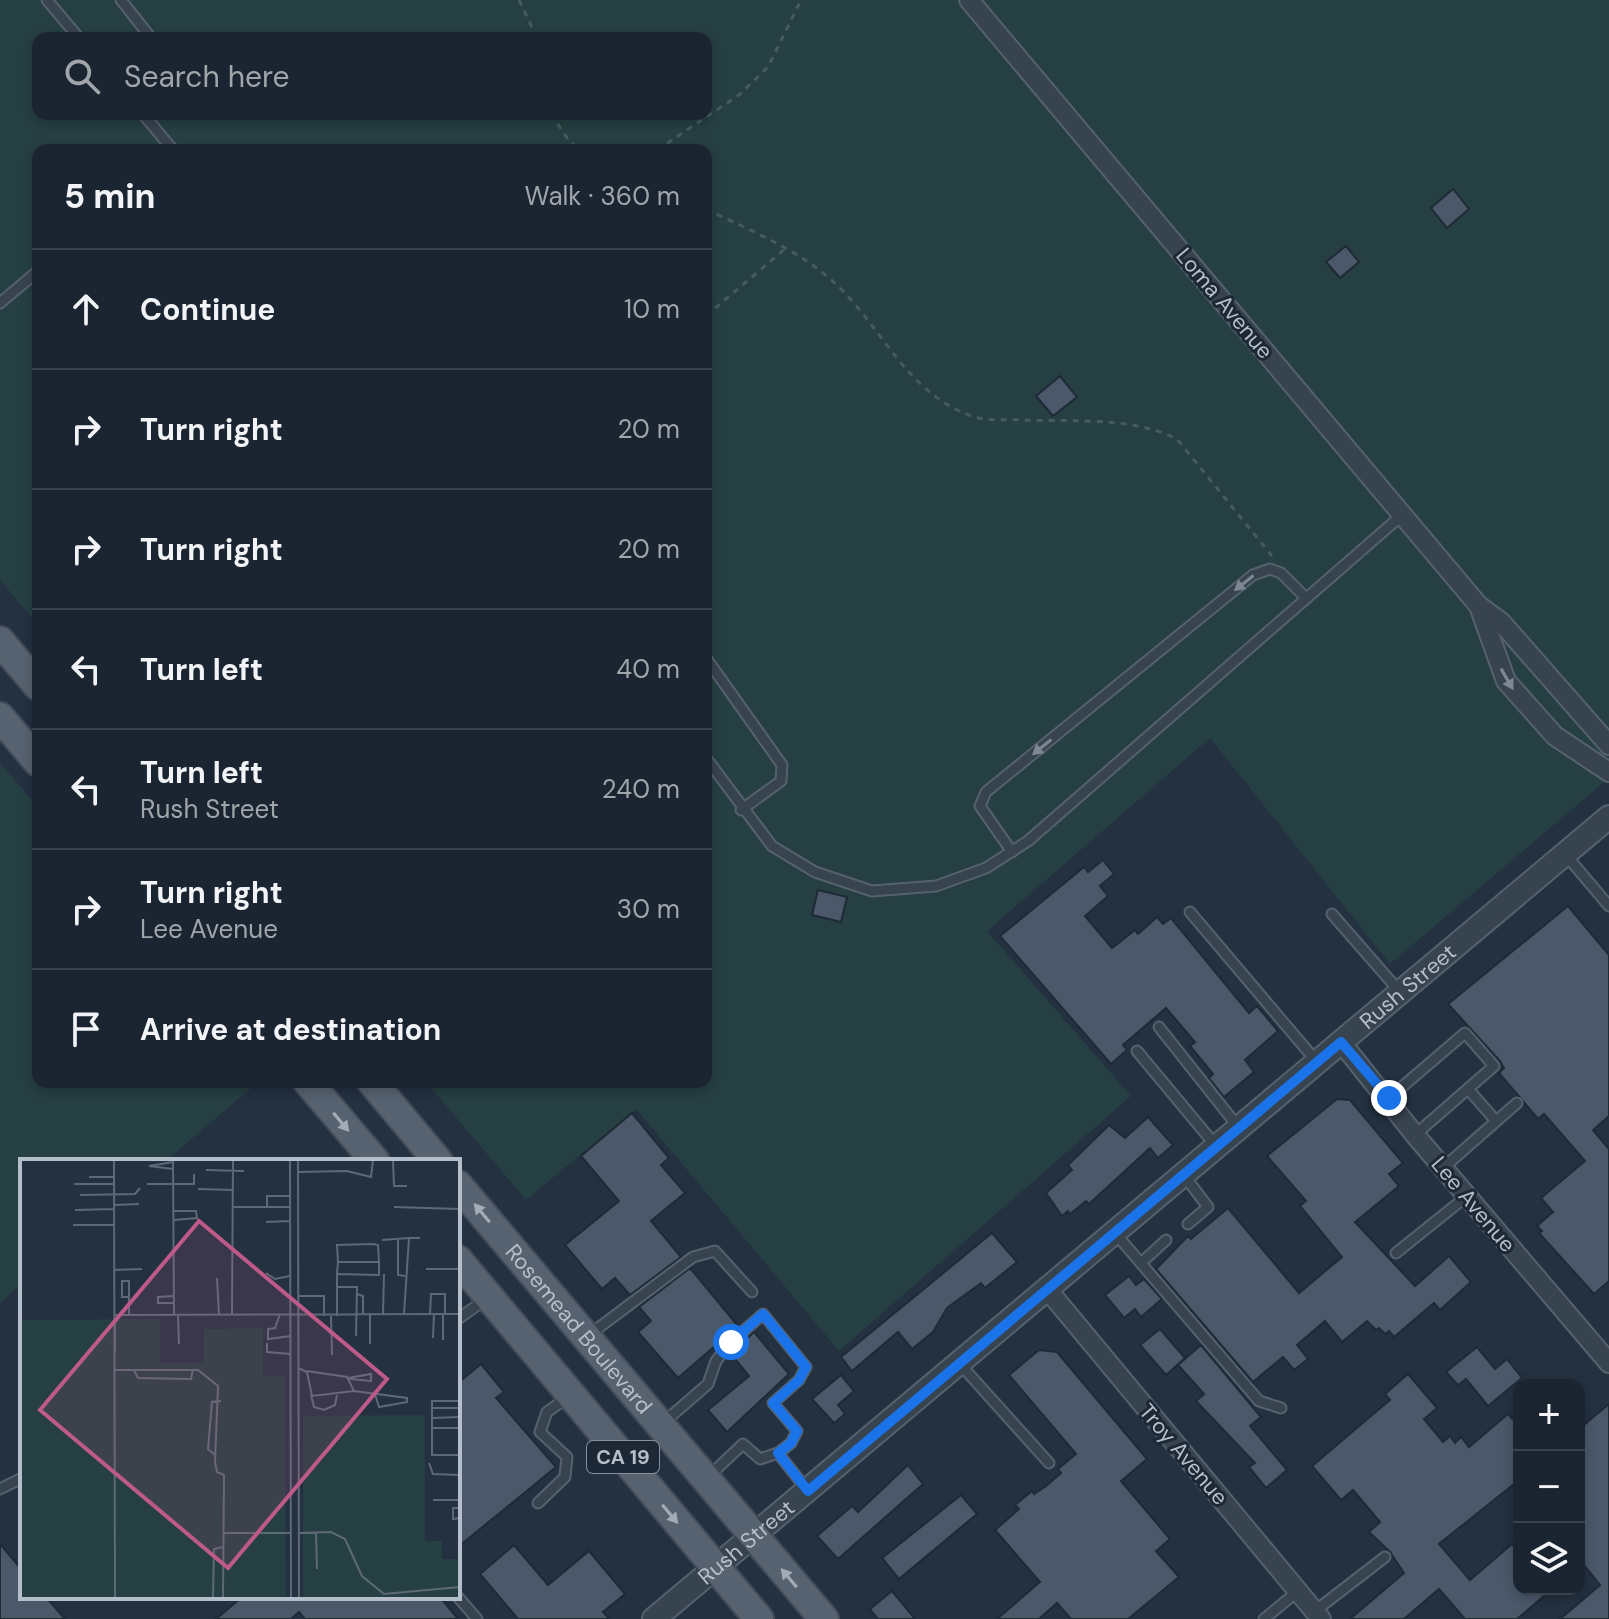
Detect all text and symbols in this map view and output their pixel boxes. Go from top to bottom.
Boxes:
search box [32,32,712,120]
icon: search [60,54,104,98]
text: Search here [124,57,290,96]
text: 5 min [64,174,155,219]
text: Walk · 360 m [525,179,680,213]
street label: Loma Avenue [1170,242,1280,365]
icon: ahead [64,287,108,331]
text: Continue [140,290,275,329]
text: 10 m [624,292,680,326]
icon: right [64,407,108,451]
text: Turn right [140,410,283,449]
text: 20 m [617,412,680,446]
icon: right [64,527,108,571]
text: Turn right [140,530,283,569]
text: 20 m [617,532,680,566]
one-way arrow [1233,574,1254,590]
icon: left [64,647,108,691]
text: Turn left [140,650,263,689]
text: 40 m [616,652,680,686]
one-way arrow [1499,668,1513,690]
one-way arrow [1032,738,1052,755]
text: Turn left [140,753,263,792]
icon: left [64,767,108,811]
text: 240 m [602,772,680,806]
text: Rush Street [140,792,279,826]
text: Turn right [140,873,283,912]
icon: right [64,887,108,931]
text: 30 m [617,892,680,926]
text: Lee Avenue [140,912,278,946]
street label: Rush Street [1353,938,1462,1036]
icon: arrive [64,1007,108,1051]
text: Arrive at destination [140,1010,441,1049]
route end [1371,1080,1407,1116]
one-way arrow [332,1111,349,1131]
street label: Lee Avenue [1425,1150,1522,1258]
inset map [20,1159,460,1599]
one-way arrow [474,1204,491,1224]
street label: Rosemead Boulevard [499,1238,659,1420]
route start [713,1324,749,1360]
map controls [1513,1379,1585,1595]
button: + [1513,1379,1585,1451]
street label: Troy Avenue [1133,1398,1235,1511]
road number: CA 19 [587,1441,659,1473]
button: − [1513,1451,1585,1523]
street label: Rush Street [692,1493,801,1591]
one-way arrow [661,1504,678,1524]
button: layers [1513,1523,1585,1595]
one-way arrow [781,1568,798,1588]

